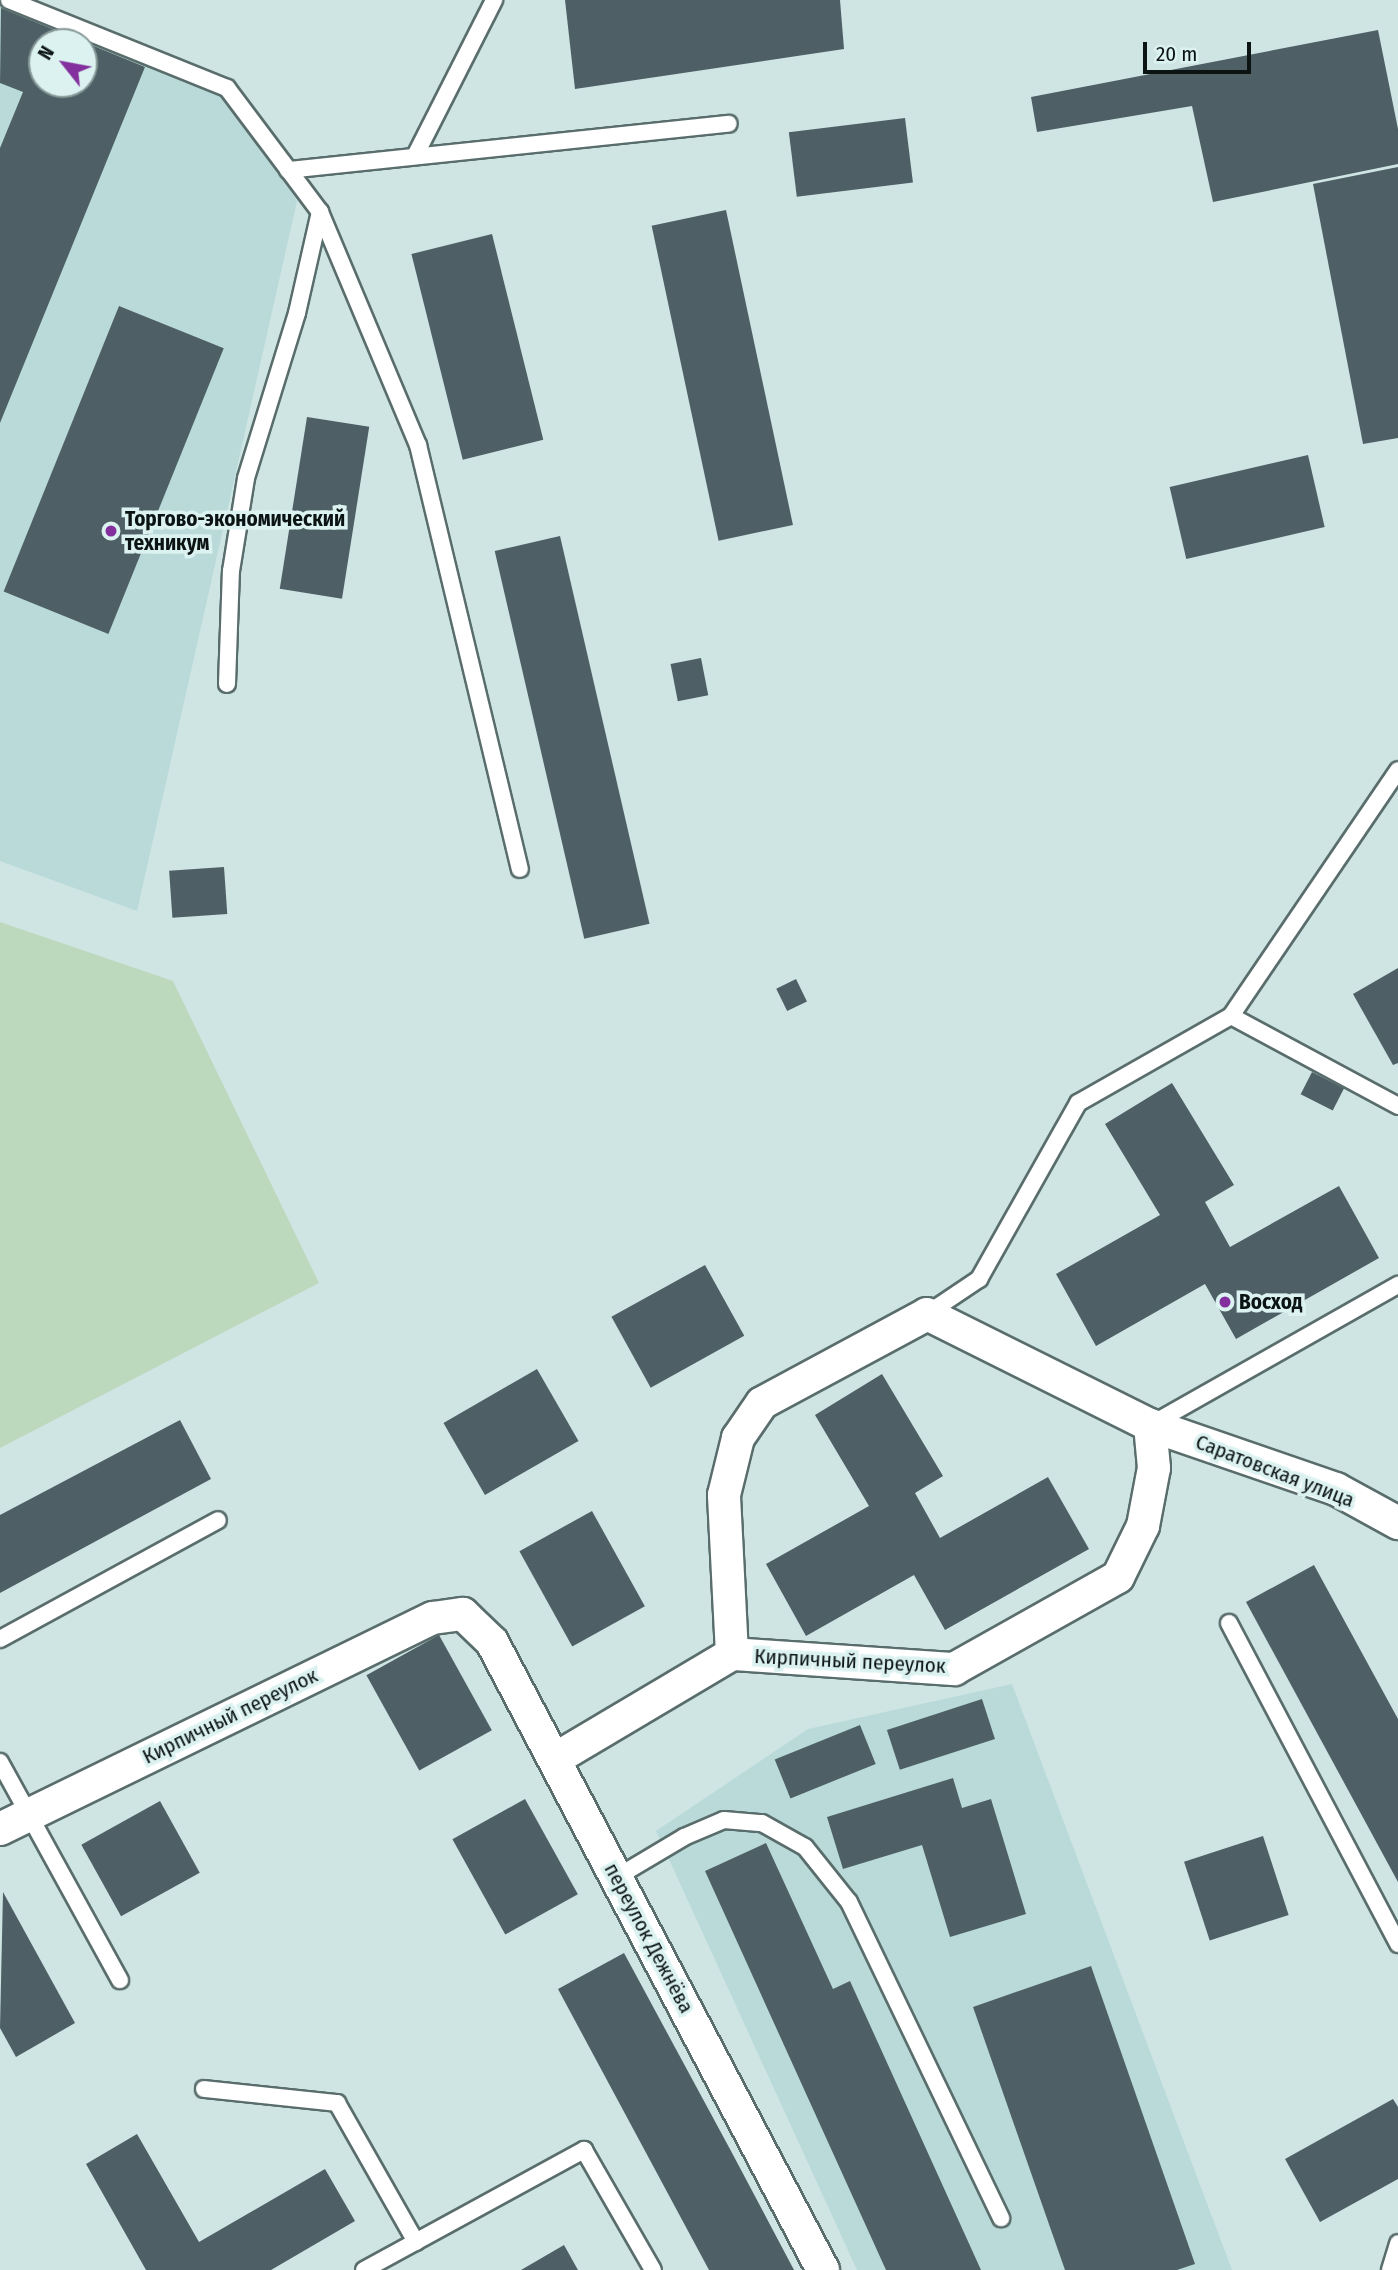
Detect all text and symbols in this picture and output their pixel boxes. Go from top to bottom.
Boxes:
north arrow [28,28,98,98]
scale bar [1146,28,1254,72]
text: 20 m [1156,41,1197,67]
text: N [33,42,59,64]
place label: Торгово-экономический техникум [125,506,345,556]
marker: Торгово-экономический техникум [103,523,119,539]
place label: Восход [1239,1289,1302,1315]
marker: Восход [1217,1294,1233,1310]
street label: Саратовская улица [1192,1429,1358,1513]
street label: Кирпичный переулок [754,1643,946,1679]
street label: Кирпичный переулок [138,1663,322,1769]
street label: переулок Дежнёва [599,1859,699,2017]

